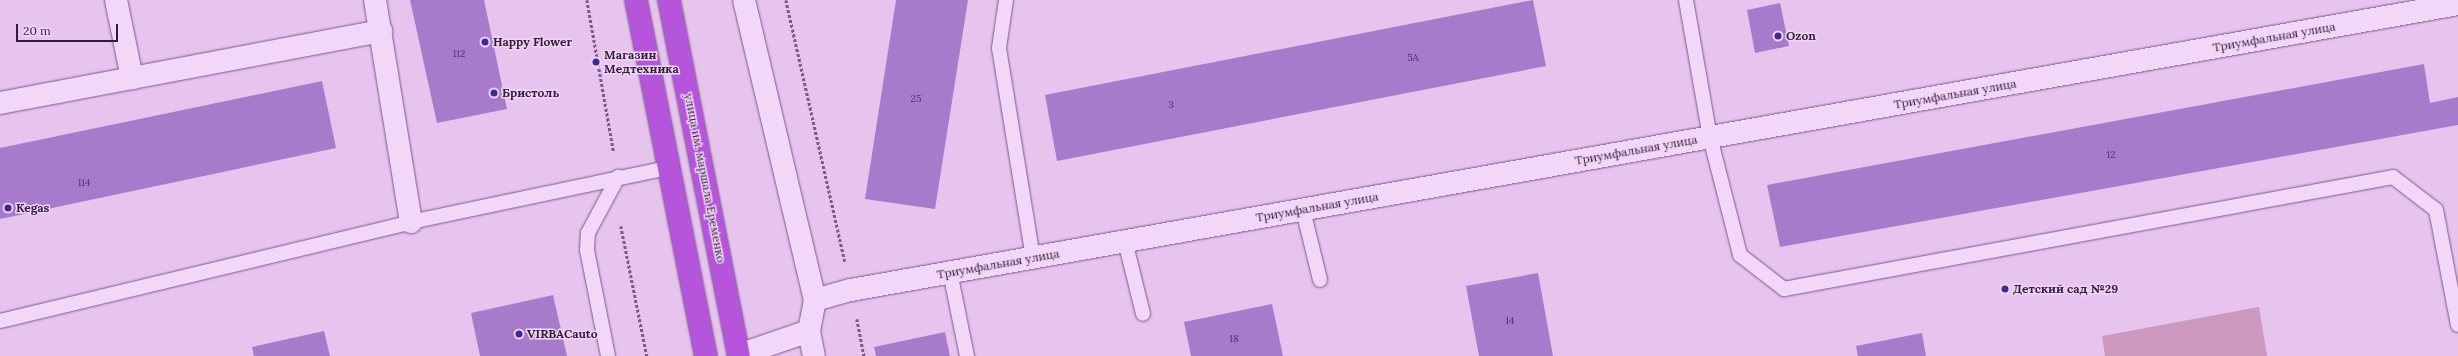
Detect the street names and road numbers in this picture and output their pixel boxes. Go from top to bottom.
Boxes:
street label: Триумфальная улица [2212,19,2336,55]
street label: Триумфальная улица [1893,76,2017,112]
street label: улица им. маршала Еременко [681,92,729,264]
street label: Триумфальная улица [1574,132,1698,168]
street label: Триумфальная улица [1255,189,1379,225]
street label: Триумфальная улица [936,246,1060,282]

